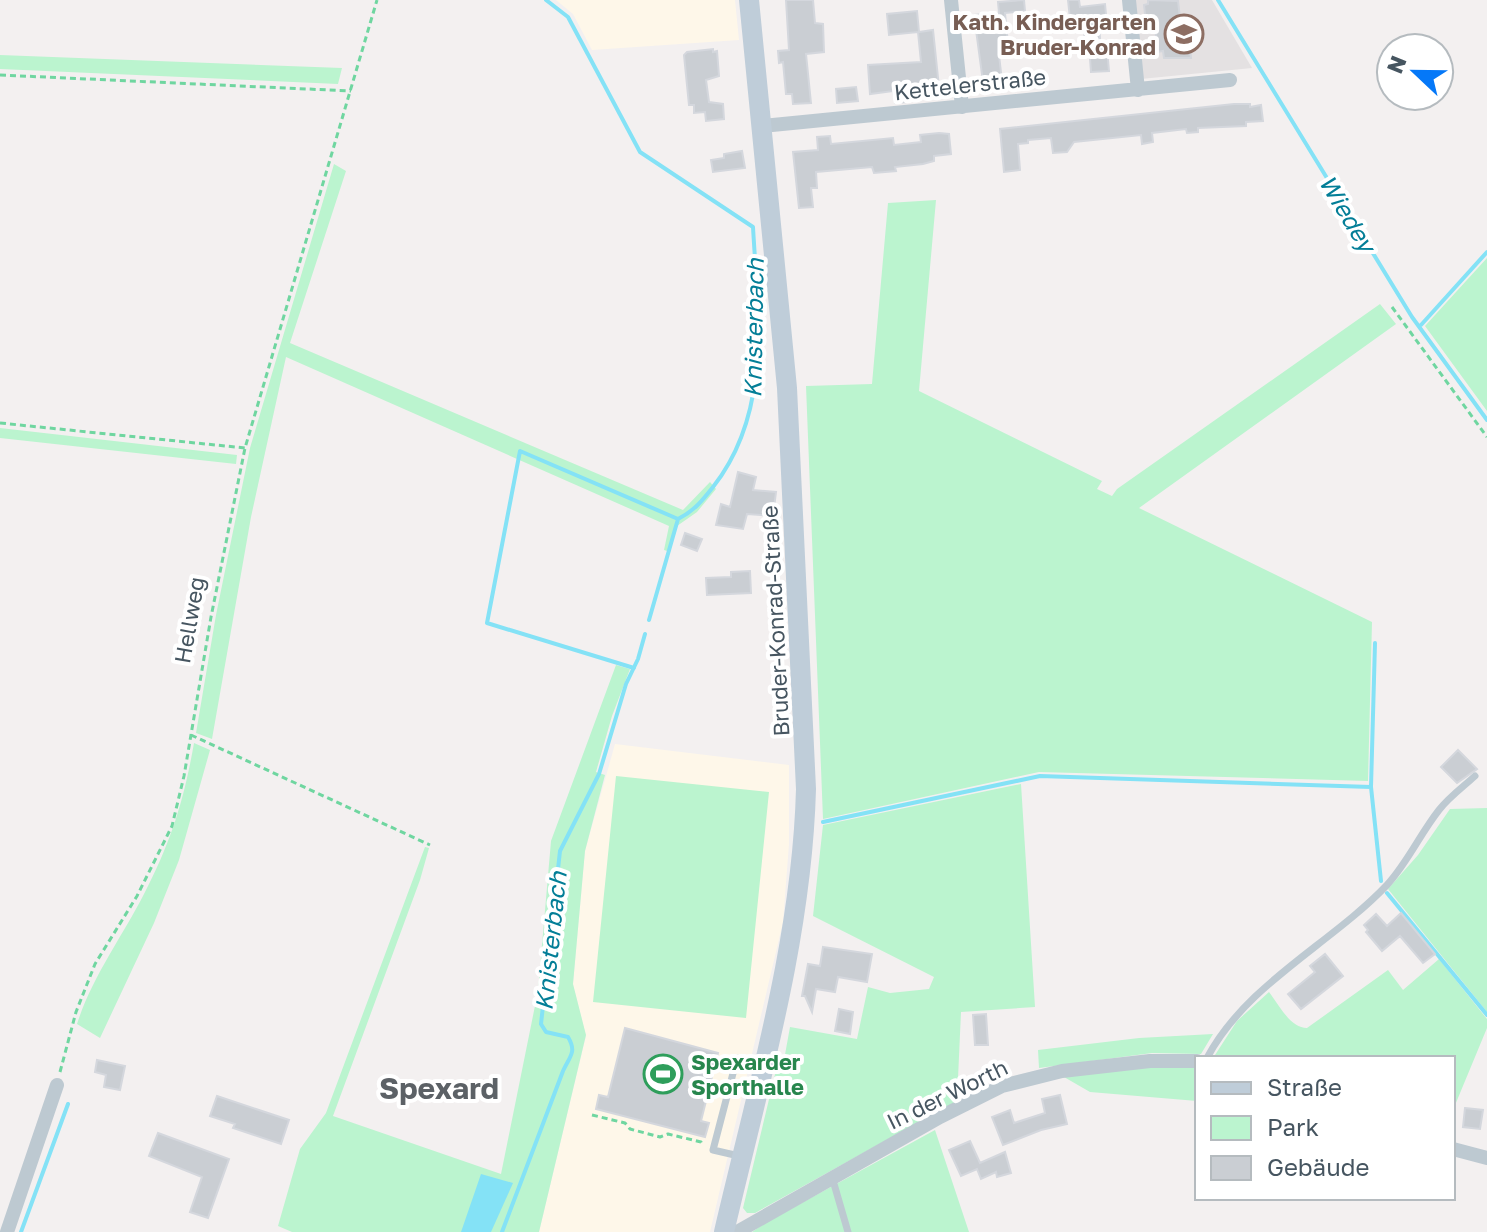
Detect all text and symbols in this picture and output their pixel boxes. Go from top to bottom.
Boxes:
place label: Kath. Kindergarten Bruder-Konrad [952,8,1156,60]
school or university icon: Kath. Kindergarten Bruder-Konrad [1163,13,1205,55]
north arrow [1375,32,1455,112]
text: N [1380,52,1412,77]
street label: Kettelerstraße [893,63,1047,105]
water label: Wiedey [1313,169,1384,260]
water label: Knisterbach [737,257,769,398]
street label: Bruder-Konrad-Straße [755,505,795,737]
street label: Hellweg [168,575,210,665]
water label: Knisterbach [528,869,572,1012]
place label: Spexarder Sporthalle [691,1048,804,1100]
sports icon: Spexarder Sporthalle [642,1053,684,1095]
street label: In der Worth [882,1053,1012,1135]
legend [1195,1056,1455,1200]
district label: Spexard [379,1070,499,1106]
text: Straße [1267,1072,1342,1101]
text: Park [1267,1112,1319,1141]
text: Gebäude [1267,1152,1369,1181]

